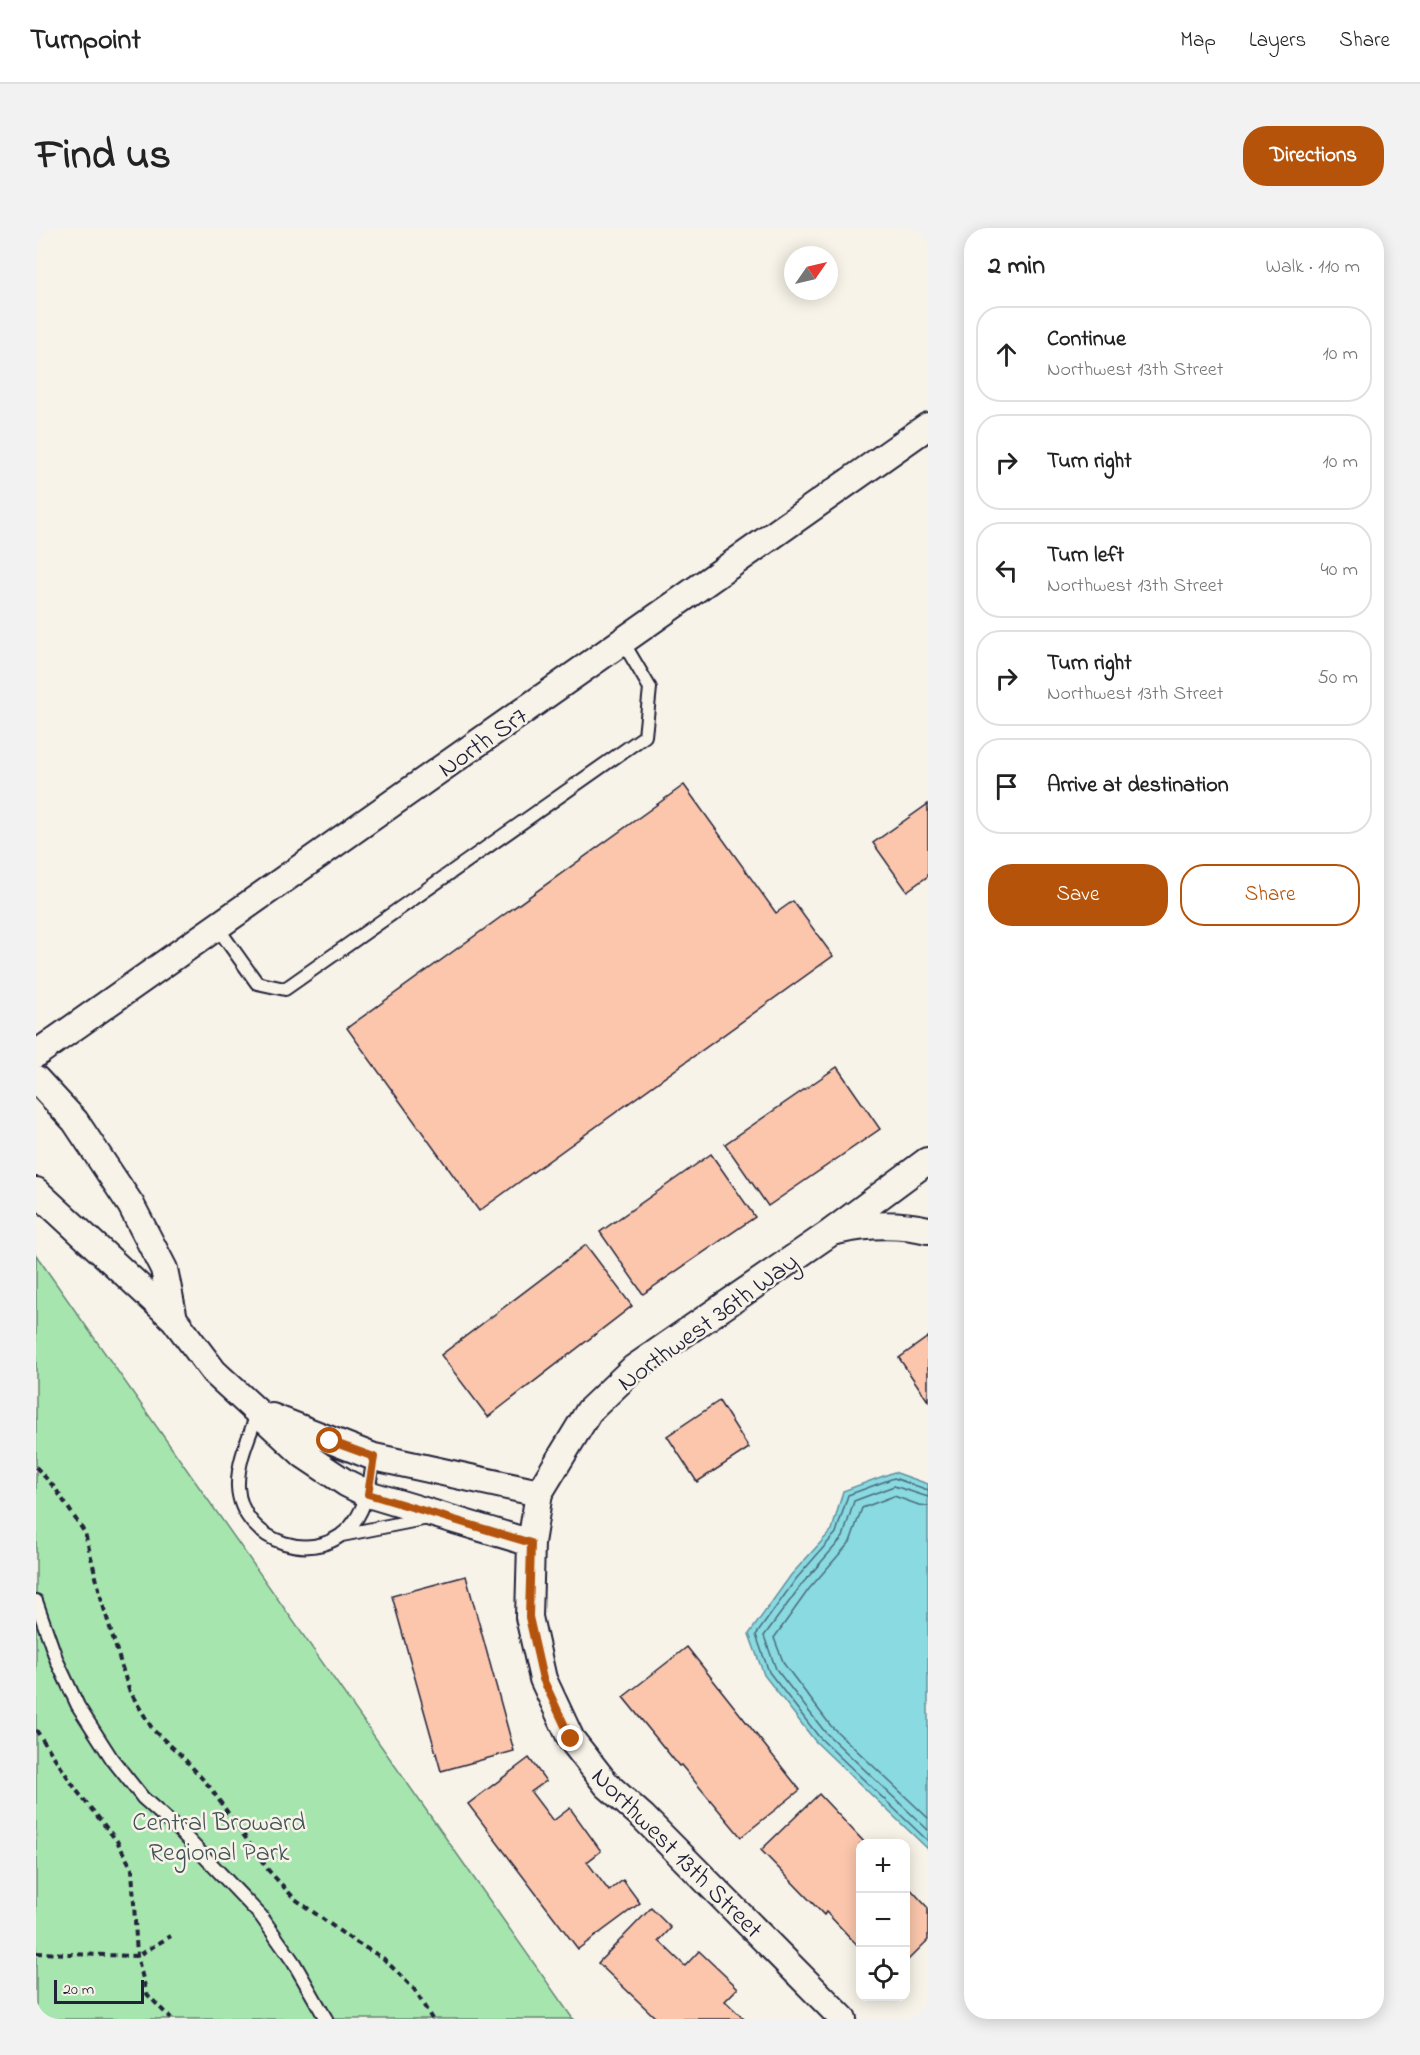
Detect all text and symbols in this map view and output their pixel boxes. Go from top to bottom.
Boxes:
text: Turnpoint [30,21,141,62]
text: Map [1180,26,1216,56]
text: Layers [1249,26,1306,56]
text: Share [1339,26,1390,56]
text: Find us [36,126,171,187]
button: Directions [1243,126,1384,186]
north arrow [784,246,838,300]
text: 2 min [988,248,1045,286]
text: Walk · 110 m [1265,253,1360,282]
text: Continue [1047,324,1126,356]
icon: ahead [990,338,1023,371]
text: 10 m [1322,340,1358,369]
text: Northwest 13th Street [1047,356,1224,385]
icon: right [990,446,1023,479]
text: Turn right [1047,446,1132,478]
text: 10 m [1322,448,1358,477]
text: Turn left [1047,540,1124,572]
icon: left [990,554,1023,587]
text: 40 m [1321,556,1358,585]
text: Northwest 13th Street [1047,572,1224,601]
text: Turn right [1047,648,1132,680]
icon: right [990,662,1023,695]
text: 50 m [1317,664,1358,693]
text: Northwest 13th Street [1047,680,1224,709]
street label: North Sr7 [431,698,537,788]
icon: arrive [990,770,1023,803]
text: Arrive at destination [1047,770,1229,802]
button: Save [988,864,1168,926]
button: Share [1180,864,1360,926]
street label: Northwest 36th Way [610,1245,807,1402]
route start [316,1427,342,1453]
route end [557,1725,583,1751]
street label: Northwest 13th Street [581,1760,771,1949]
park label: Central Broward Regional Park [132,1805,306,1873]
map controls [856,1839,910,2001]
button: + [856,1839,910,1893]
button: − [856,1893,910,1947]
button: locate [856,1947,910,2001]
scale bar [54,1977,144,2004]
text: 20 m [63,1978,94,2002]

